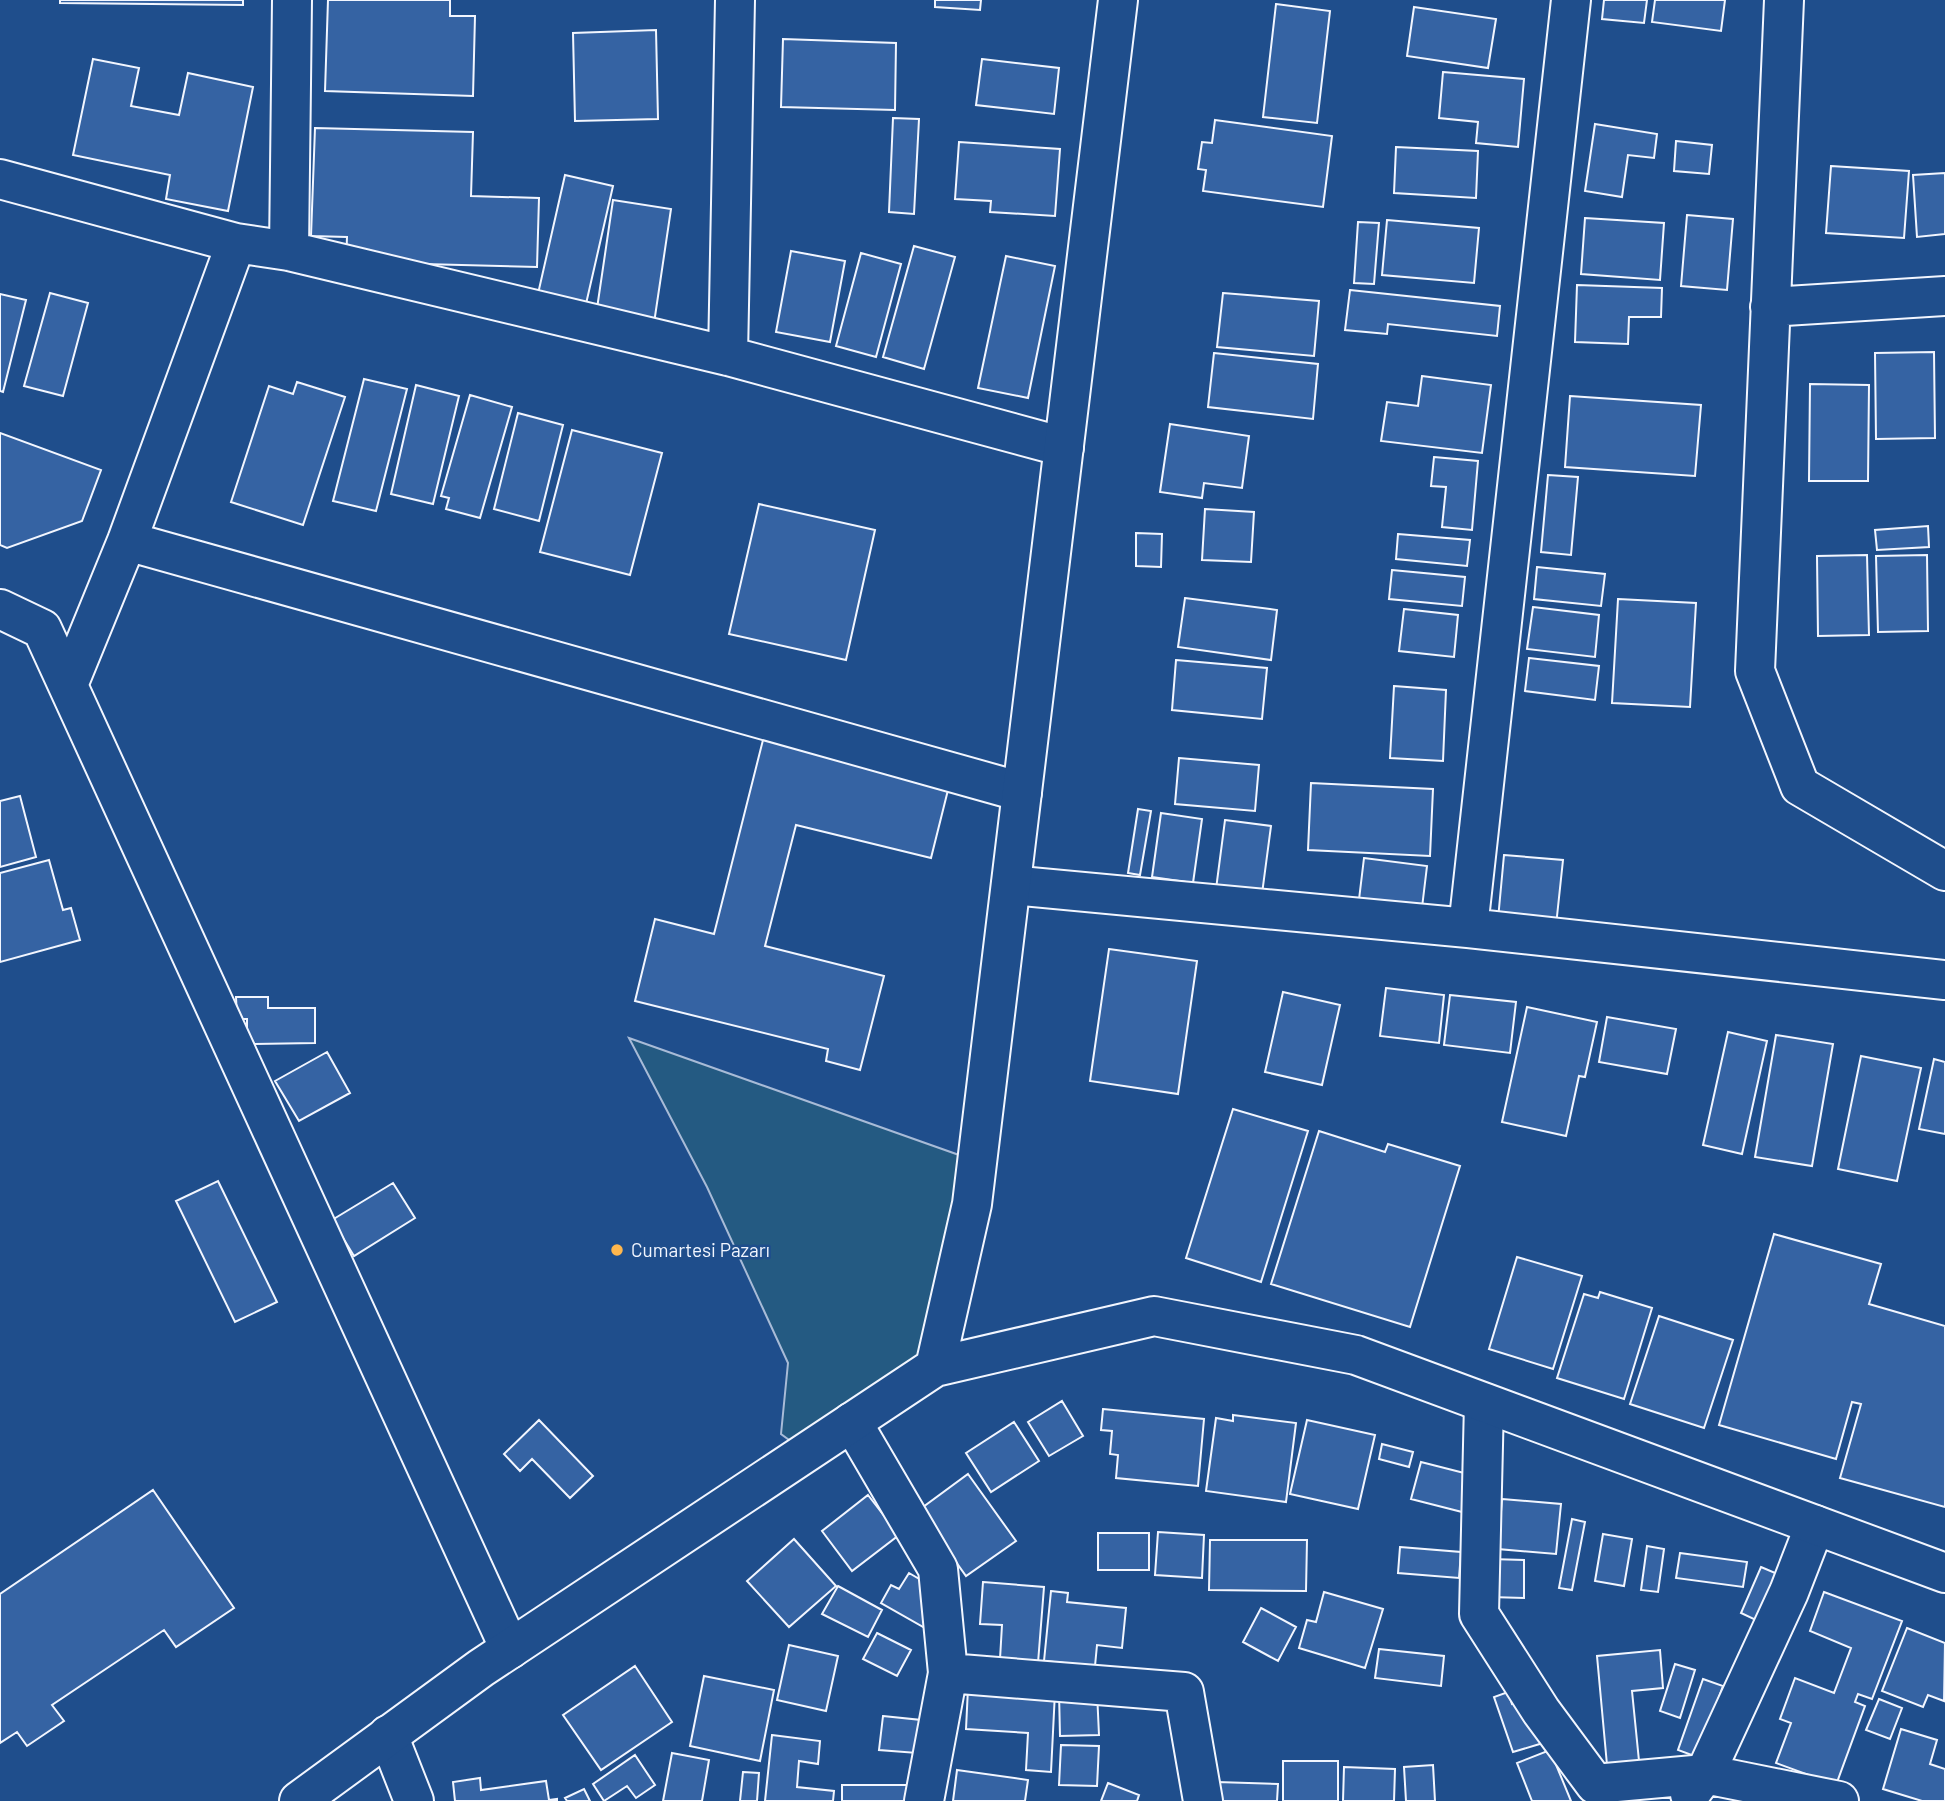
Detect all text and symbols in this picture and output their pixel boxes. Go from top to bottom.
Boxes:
place label: Cumartesi Pazarı [631,1238,770,1261]
marker: Cumartesi Pazarı [609,1242,625,1258]

